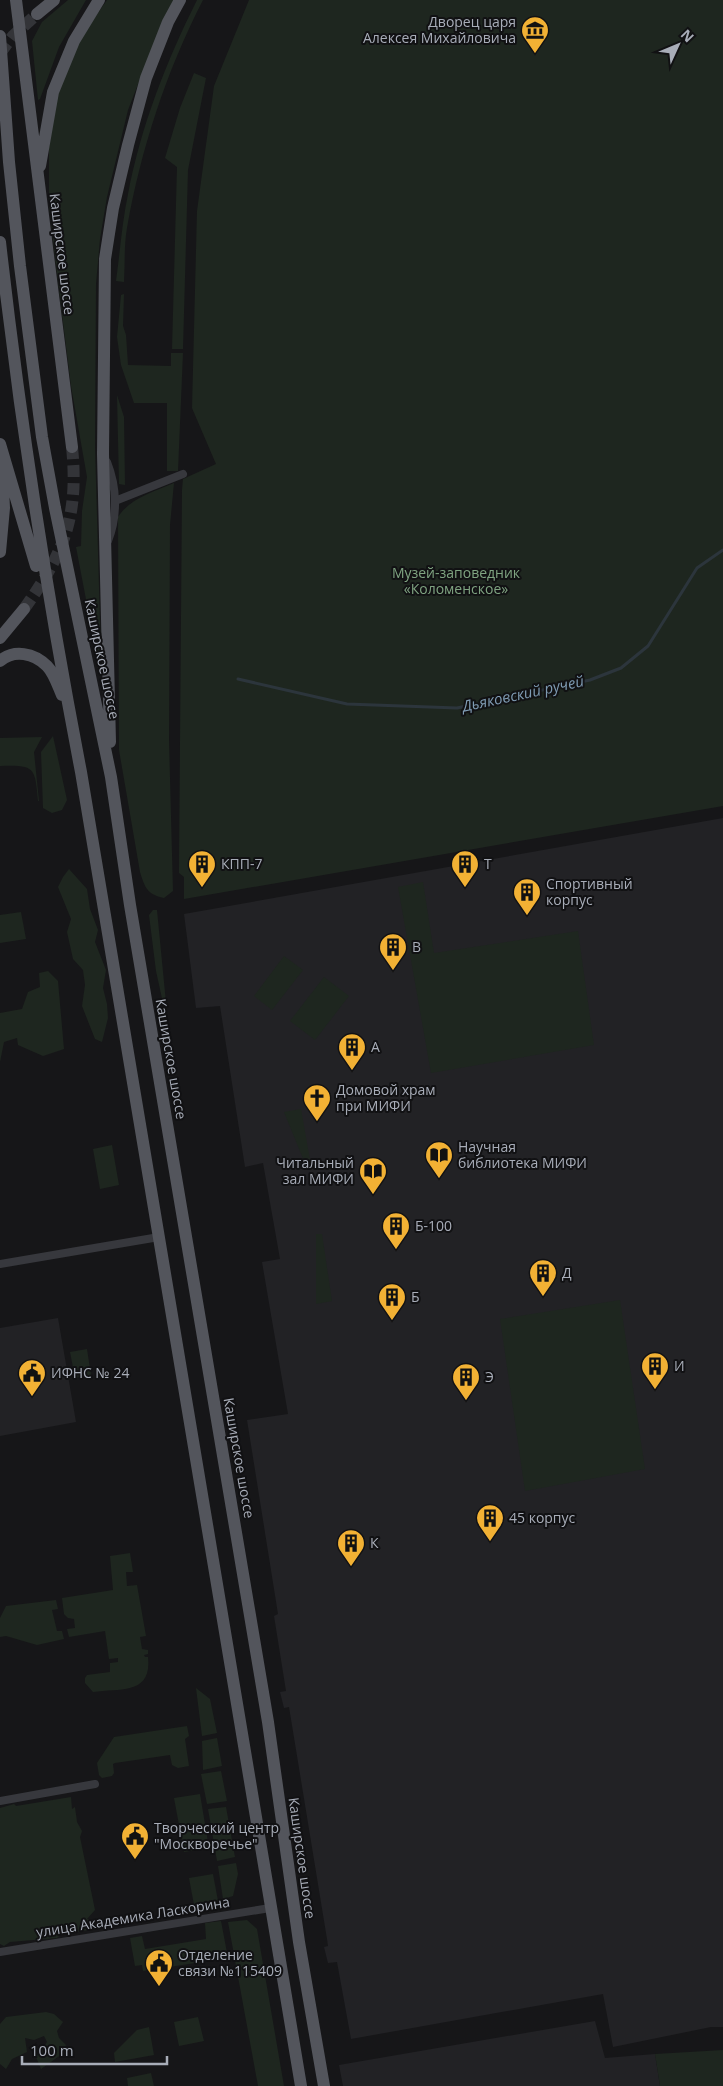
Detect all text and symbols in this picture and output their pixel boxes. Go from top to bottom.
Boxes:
place label: Дворец царя Алексея Михайловича [363,12,516,47]
museum icon: Дворец царя Алексея Михайловича [520,15,550,54]
north arrow [653,20,703,70]
text: N [677,25,699,46]
street label: Каширское шоссе [46,192,79,316]
park label: Музей-заповедник «Коломенское» [392,563,521,598]
street label: Каширское шоссе [80,597,125,721]
water label: Дьяковский ручей [458,670,586,716]
building icon: КПП-7 [187,849,217,888]
building icon: Т [450,849,480,888]
place label: КПП-7 [221,854,262,873]
place label: Т [484,854,492,873]
place label: Спортивный корпус [546,874,633,909]
building icon: Спортивный корпус [512,877,542,916]
building icon: В [378,932,408,971]
place label: В [412,937,421,956]
street label: Каширское шоссе [152,997,191,1121]
building icon: А [337,1032,367,1071]
place label: А [371,1037,380,1056]
place label: Домовой храм при МИФИ [336,1080,436,1115]
church icon: Домовой храм при МИФИ [302,1083,332,1122]
place label: Научная библиотека МИФИ [458,1137,587,1172]
library icon: Научная библиотека МИФИ [424,1140,454,1179]
place label: Читальный зал МИФИ [276,1153,354,1188]
library icon: Читальный зал МИФИ [358,1156,388,1195]
building icon: Б-100 [381,1211,411,1250]
place label: Б-100 [415,1216,452,1235]
building icon: Д [528,1258,558,1297]
place label: Д [562,1263,572,1282]
building icon: Б [377,1282,407,1321]
place label: Б [411,1287,420,1306]
building icon: И [640,1351,670,1390]
place label: И [674,1356,685,1375]
public building icon: ИФНС № 24 [17,1358,47,1397]
building icon: Э [451,1362,481,1401]
place label: ИФНС № 24 [51,1363,129,1382]
place label: Э [485,1367,494,1386]
street label: Каширское шоссе [220,1396,259,1520]
building icon: 45 корпус [475,1503,505,1542]
place label: 45 корпус [509,1508,576,1527]
building icon: К [336,1528,366,1567]
place label: К [370,1533,379,1552]
street label: Каширское шоссе [285,1796,320,1920]
place label: Творческий центр "Москворечье" [154,1818,279,1853]
public building icon: Творческий центр "Москворечье" [120,1821,150,1860]
street label: улица Академика Ласкорина [35,1892,231,1941]
place label: Отделение связи №115409 [178,1945,282,1980]
public building icon: Отделение связи №115409 [144,1948,174,1987]
scale bar [22,2034,168,2066]
text: 100 m [30,2040,74,2060]

